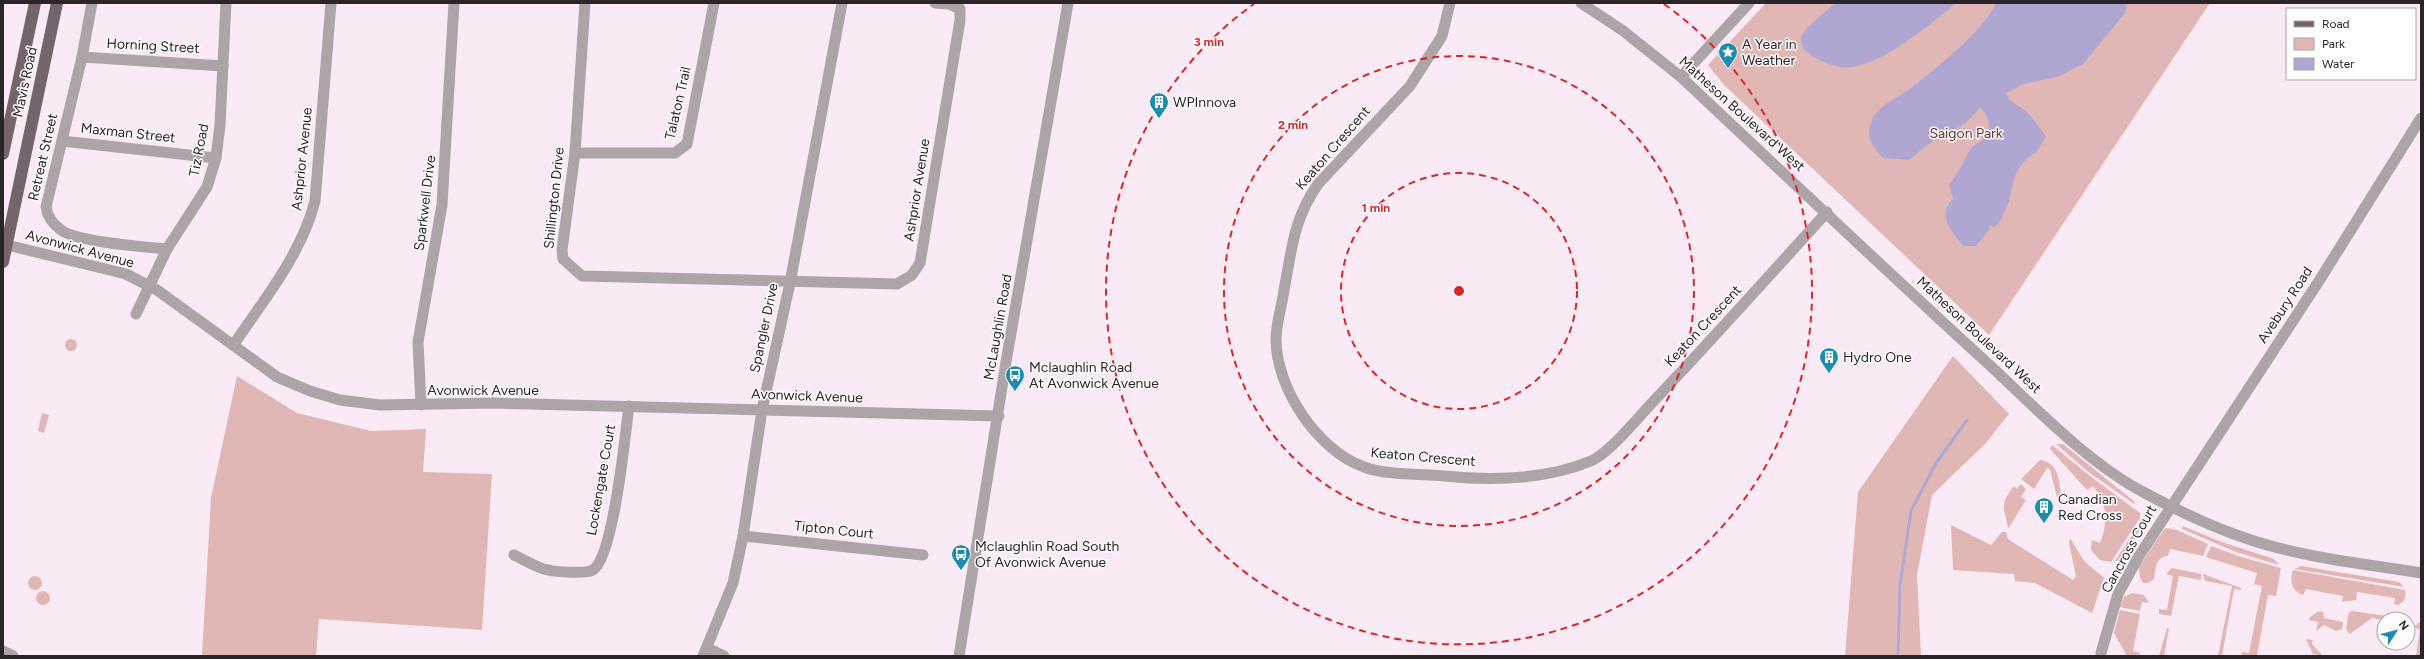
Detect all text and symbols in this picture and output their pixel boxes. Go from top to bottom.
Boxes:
legend [2286,8,2416,80]
text: Road [2322,17,2350,31]
street label: Horning Street [106,35,200,57]
text: 3 min [1194,35,1224,49]
place label: A Year in Weather [1742,36,1797,69]
text: Park [2322,37,2345,51]
place icon: A Year in Weather [1717,41,1739,69]
street label: Mavis Road [9,45,41,119]
street label: Matheson Boulevard West [1676,53,1808,175]
text: Water [2322,57,2354,71]
street label: Talaton Trail [661,65,695,141]
building icon: WPInnova [1148,91,1170,119]
place label: WPInnova [1173,94,1236,111]
street label: Keaton Crescent [1292,103,1374,193]
street label: Ashprior Avenue [288,106,316,211]
street label: Retreat Street [25,112,61,202]
text: 2 min [1278,118,1308,132]
street label: Maxman Street [80,120,176,146]
street label: Tiz Road [186,122,212,178]
park label: Saigon Park [1929,125,2003,142]
street label: Ashprior Avenue [900,137,934,243]
street label: Shillington Drive [540,146,568,250]
street label: Sparkwell Drive [411,154,439,252]
text: 1 min [1362,201,1390,215]
street label: Avonwick Avenue [24,226,136,272]
street label: Avebury Road [2254,264,2316,346]
street label: McLaughlin Road [980,273,1016,381]
street label: Matheson Boulevard West [1913,273,2045,397]
street label: Spangler Drive [746,281,782,374]
street label: Keaton Crescent [1661,282,1745,370]
centre of rings [1452,284,1466,298]
building icon: Hydro One [1818,346,1840,374]
place label: Hydro One [1843,349,1912,366]
place label: Mclaughlin Road At Avonwick Avenue [1029,359,1159,392]
bus stop icon: Mclaughlin Road At Avonwick Avenue [1004,364,1026,392]
street label: Avonwick Avenue [427,382,539,399]
street label: Avonwick Avenue [751,386,863,406]
street label: Lockengate Court [583,423,619,537]
street label: Keaton Crescent [1370,444,1476,470]
place label: Canadian Red Cross [2058,491,2122,524]
building icon: Canadian Red Cross [2033,496,2055,524]
street label: Cancross Court [2098,502,2160,596]
street label: Tipton Court [793,517,875,543]
place label: Mclaughlin Road South Of Avonwick Avenue [975,538,1120,571]
bus stop icon: Mclaughlin Road South Of Avonwick Avenue [950,543,972,571]
north arrow [2376,611,2416,651]
text: N [2396,618,2411,633]

